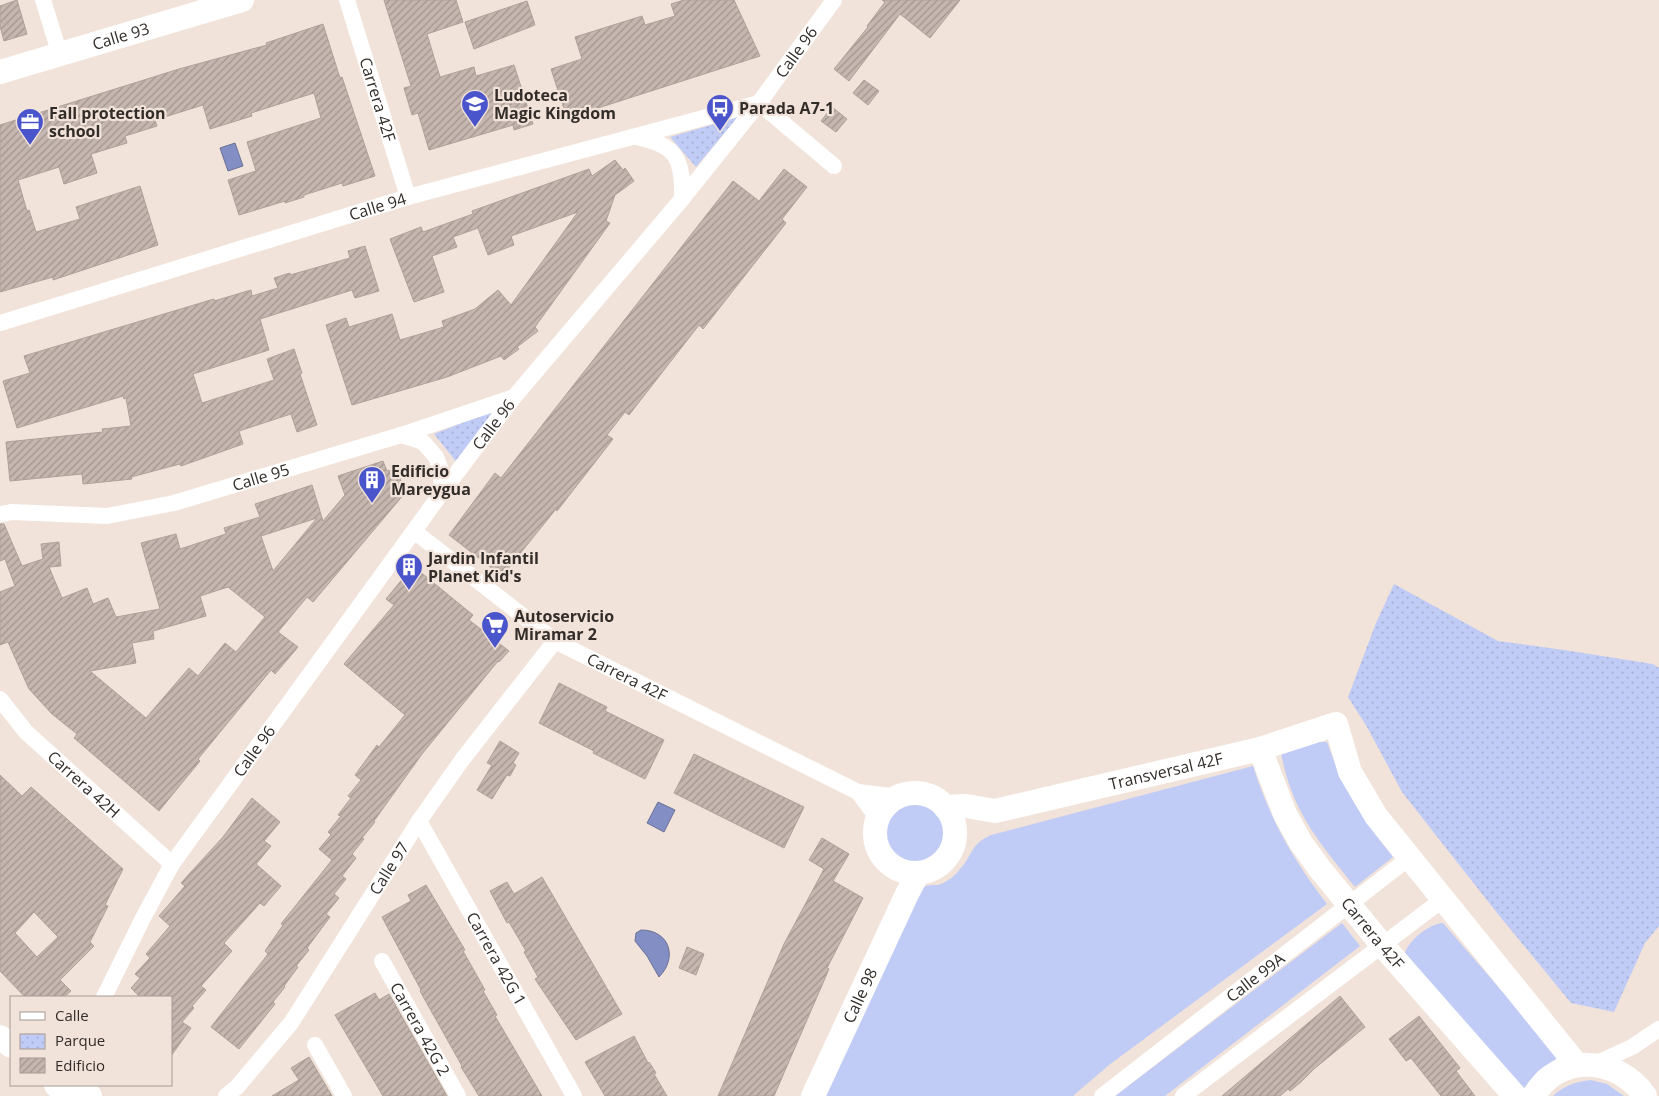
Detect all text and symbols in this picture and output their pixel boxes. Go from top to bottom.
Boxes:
street label: Calle 93 [90,17,152,55]
street label: Calle 96 [770,22,822,82]
street label: Carrera 42F [354,54,401,144]
place label: Ludoteca Magic Kingdom [494,84,616,124]
school or university icon: Ludoteca Magic Kingdom [460,89,490,128]
bus stop icon: Parada A7-1 [705,93,735,132]
place label: Parada A7-1 [739,97,834,119]
place label: Fall protection school [49,102,166,142]
office icon: Fall protection school [15,107,45,146]
street label: Calle 94 [346,187,409,226]
street label: Calle 96 [467,394,520,454]
street label: Calle 95 [230,458,292,496]
place label: Edificio Mareygua [391,460,471,500]
building icon: Edificio Mareygua [357,465,387,504]
place label: Jardin Infantil Planet Kid's [426,547,539,587]
building icon: Jardin Infantil Planet Kid's [394,552,424,591]
place label: Autoservicio Miramar 2 [514,605,614,645]
supermarket icon: Autoservicio Miramar 2 [480,610,510,649]
street label: Carrera 42F [583,648,671,706]
street label: Calle 96 [228,721,280,781]
street label: Carrera 42H [43,746,125,823]
street label: Transversal 42F [1107,747,1225,795]
street label: Calle 97 [364,838,414,899]
street label: Carrera 42F [1336,893,1409,974]
street label: Carrera 42G 1 [461,908,532,1009]
street label: Calle 99A [1221,947,1290,1007]
street label: Calle 98 [838,964,882,1027]
street label: Carrera 42G 2 [385,978,455,1080]
legend [10,996,172,1086]
text: Calle [55,1005,89,1025]
text: Parque [55,1030,105,1050]
text: Edificio [55,1055,105,1075]

